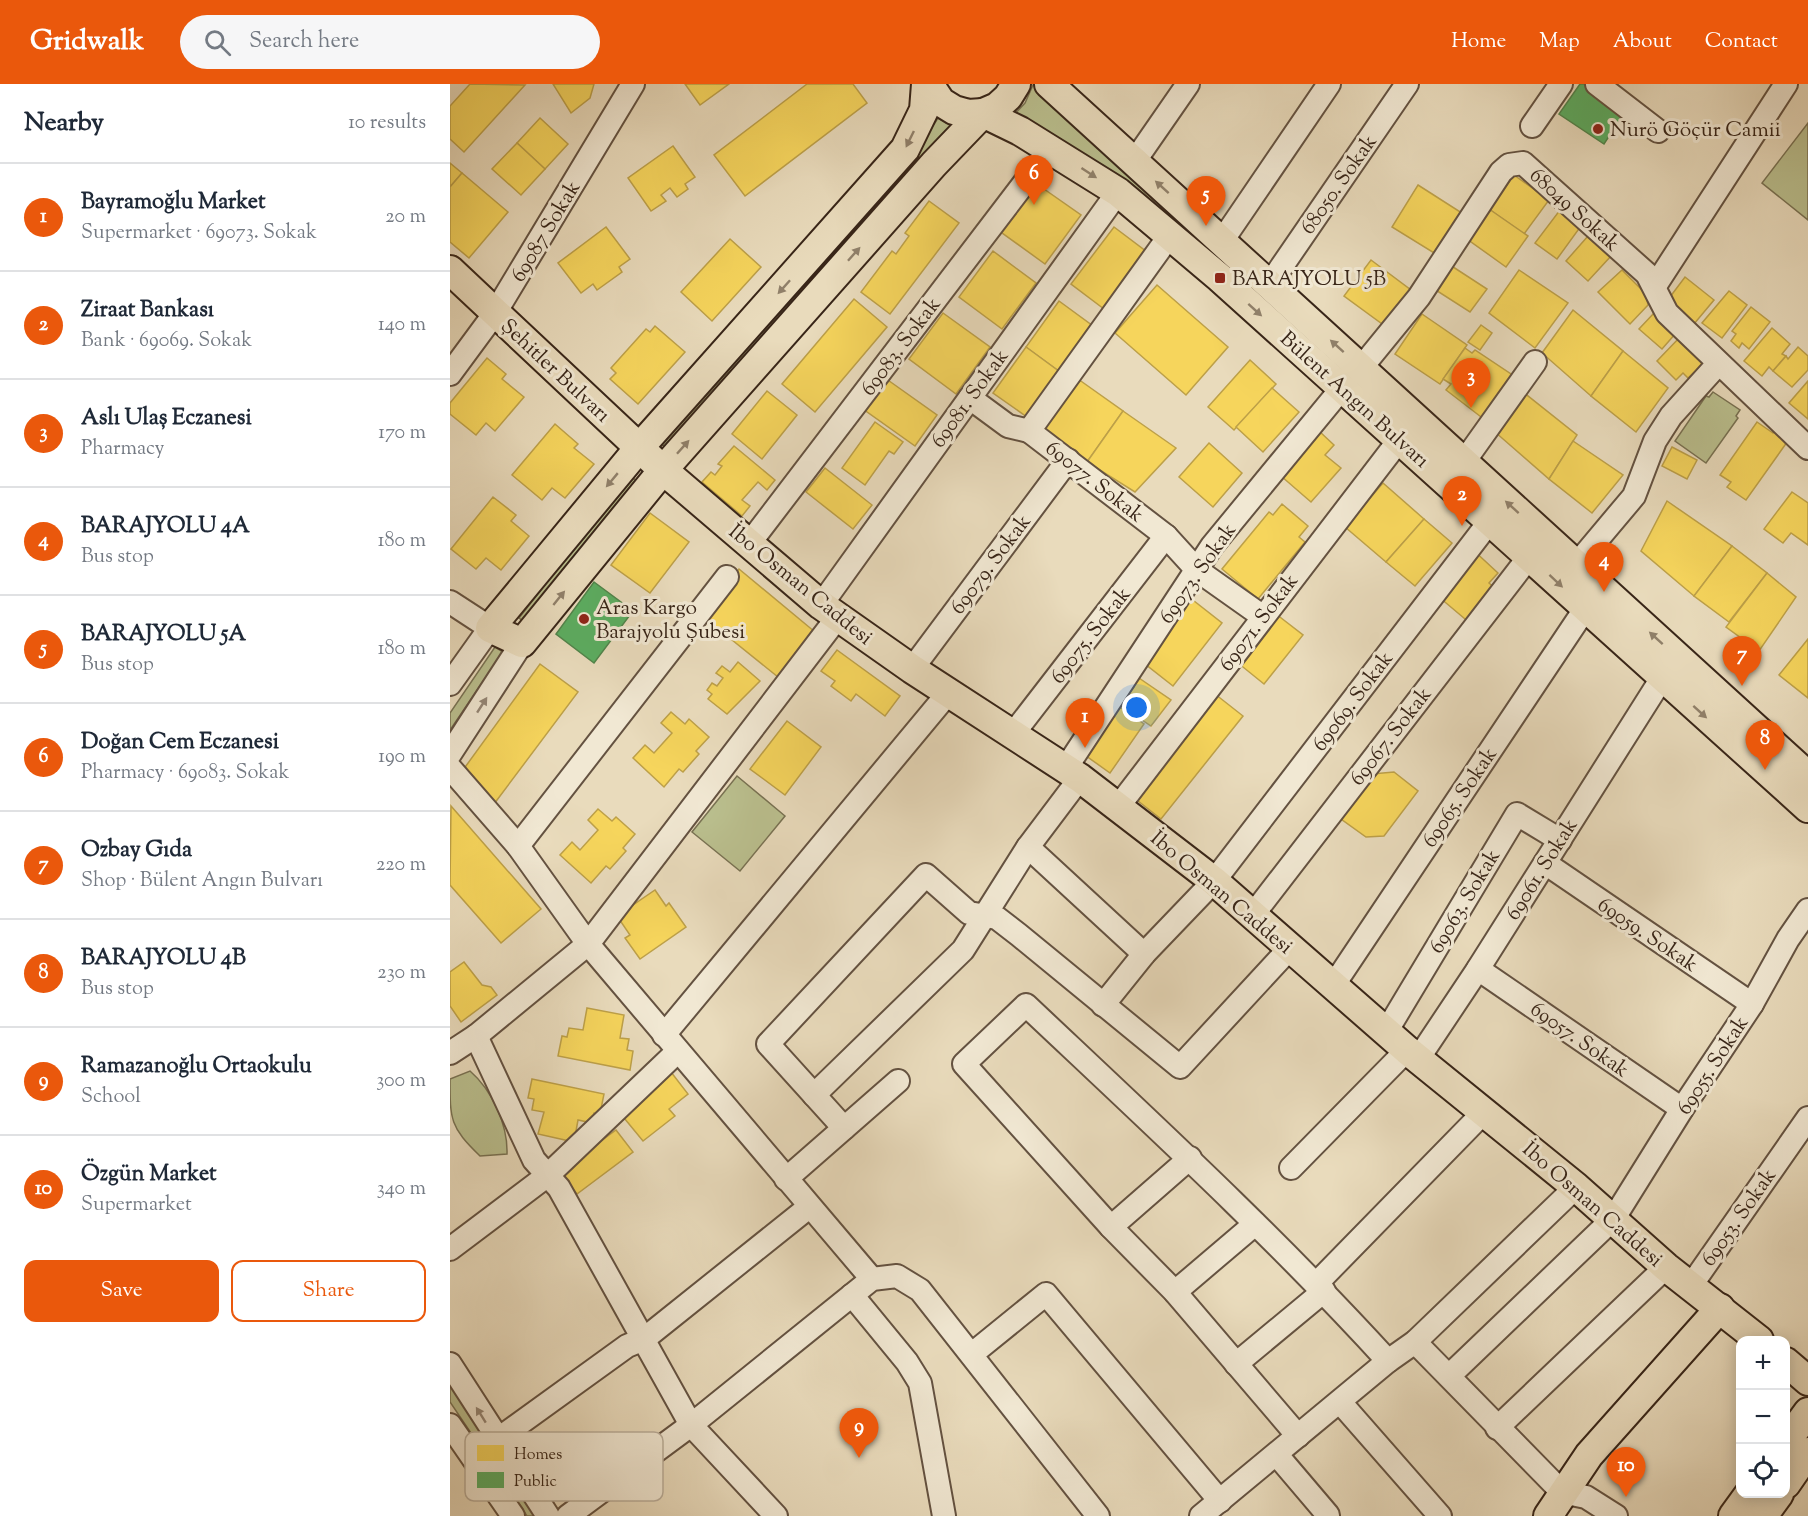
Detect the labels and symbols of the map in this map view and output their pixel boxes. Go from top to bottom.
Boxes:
place label: Nurö Göçür Camii [1610,116,1781,146]
marker: Nurö Göçür Camii [1591,122,1605,136]
street label: 68050. Sokak [1294,129,1386,241]
one-way arrow [905,131,914,148]
pin: 6 [1014,156,1054,205]
street label: 68049 Sokak [1522,162,1626,260]
one-way arrow [1081,167,1097,178]
street label: 69087 Sokak [505,175,589,288]
pin: 5 [1186,176,1226,226]
one-way arrow [1155,181,1170,194]
one-way arrow [847,247,861,262]
place label: BARAJYOLU 5B [1232,265,1386,295]
marker: BARAJYOLU 5B [1213,271,1227,285]
one-way arrow [777,280,791,295]
street label: 69083. Sokak [854,291,949,403]
one-way arrow [1248,303,1263,317]
street label: Şehitler Bulvarı [493,313,616,430]
street label: Bülent Angın Bulvarı [1272,325,1435,476]
one-way arrow [1330,340,1345,353]
street label: 69081. Sokak [924,343,1017,455]
pin: 3 [1452,358,1490,408]
street label: 69077. Sokak [1038,434,1150,531]
one-way arrow [676,440,690,455]
one-way arrow [606,472,619,488]
pin: 2 [1442,476,1482,526]
one-way arrow [1505,500,1519,514]
street label: 69079. Sokak [944,508,1040,621]
street label: 69073. Sokak [1153,517,1245,631]
street label: İbo Osman Caddesi [721,518,878,653]
pin: 4 [1584,542,1624,592]
street label: 69071. Sokak [1213,568,1307,678]
one-way arrow [1548,574,1562,588]
street label: 69075. Sokak [1044,581,1139,691]
one-way arrow [552,591,565,606]
place label: Aras Kargo Barajyolu Şubesi [596,594,745,648]
marker: Aras Kargo Barajyolu Şubesi [577,612,591,626]
one-way arrow [1648,631,1663,645]
pin: 7 [1722,636,1762,686]
street label: 69069. Sokak [1306,645,1402,759]
street label: 69067. Sokak [1343,681,1440,793]
your location [1122,693,1151,722]
one-way arrow [476,697,487,713]
pin: 1 [1066,698,1104,748]
one-way arrow [1693,705,1708,719]
pin: 8 [1746,720,1784,770]
street label: 69065. Sokak [1416,741,1506,854]
street label: 69061. Sokak [1499,813,1586,927]
street label: İbo Osman Caddesi [1143,825,1299,962]
street label: 69063. Sokak [1423,844,1509,960]
street label: 69059. Sokak [1591,891,1704,981]
street label: 69057. Sokak [1523,995,1635,1086]
street label: 69055. Sokak [1670,1010,1757,1121]
street label: İbo Osman Caddesi [1515,1136,1669,1275]
street label: 69053. Sokak [1695,1163,1785,1273]
one-way arrow [476,1407,487,1423]
pin: 9 [840,1408,878,1458]
legend [465,1432,663,1501]
text: Homes [514,1444,562,1467]
pin: 10 [1606,1448,1646,1497]
text: Public [514,1471,557,1494]

